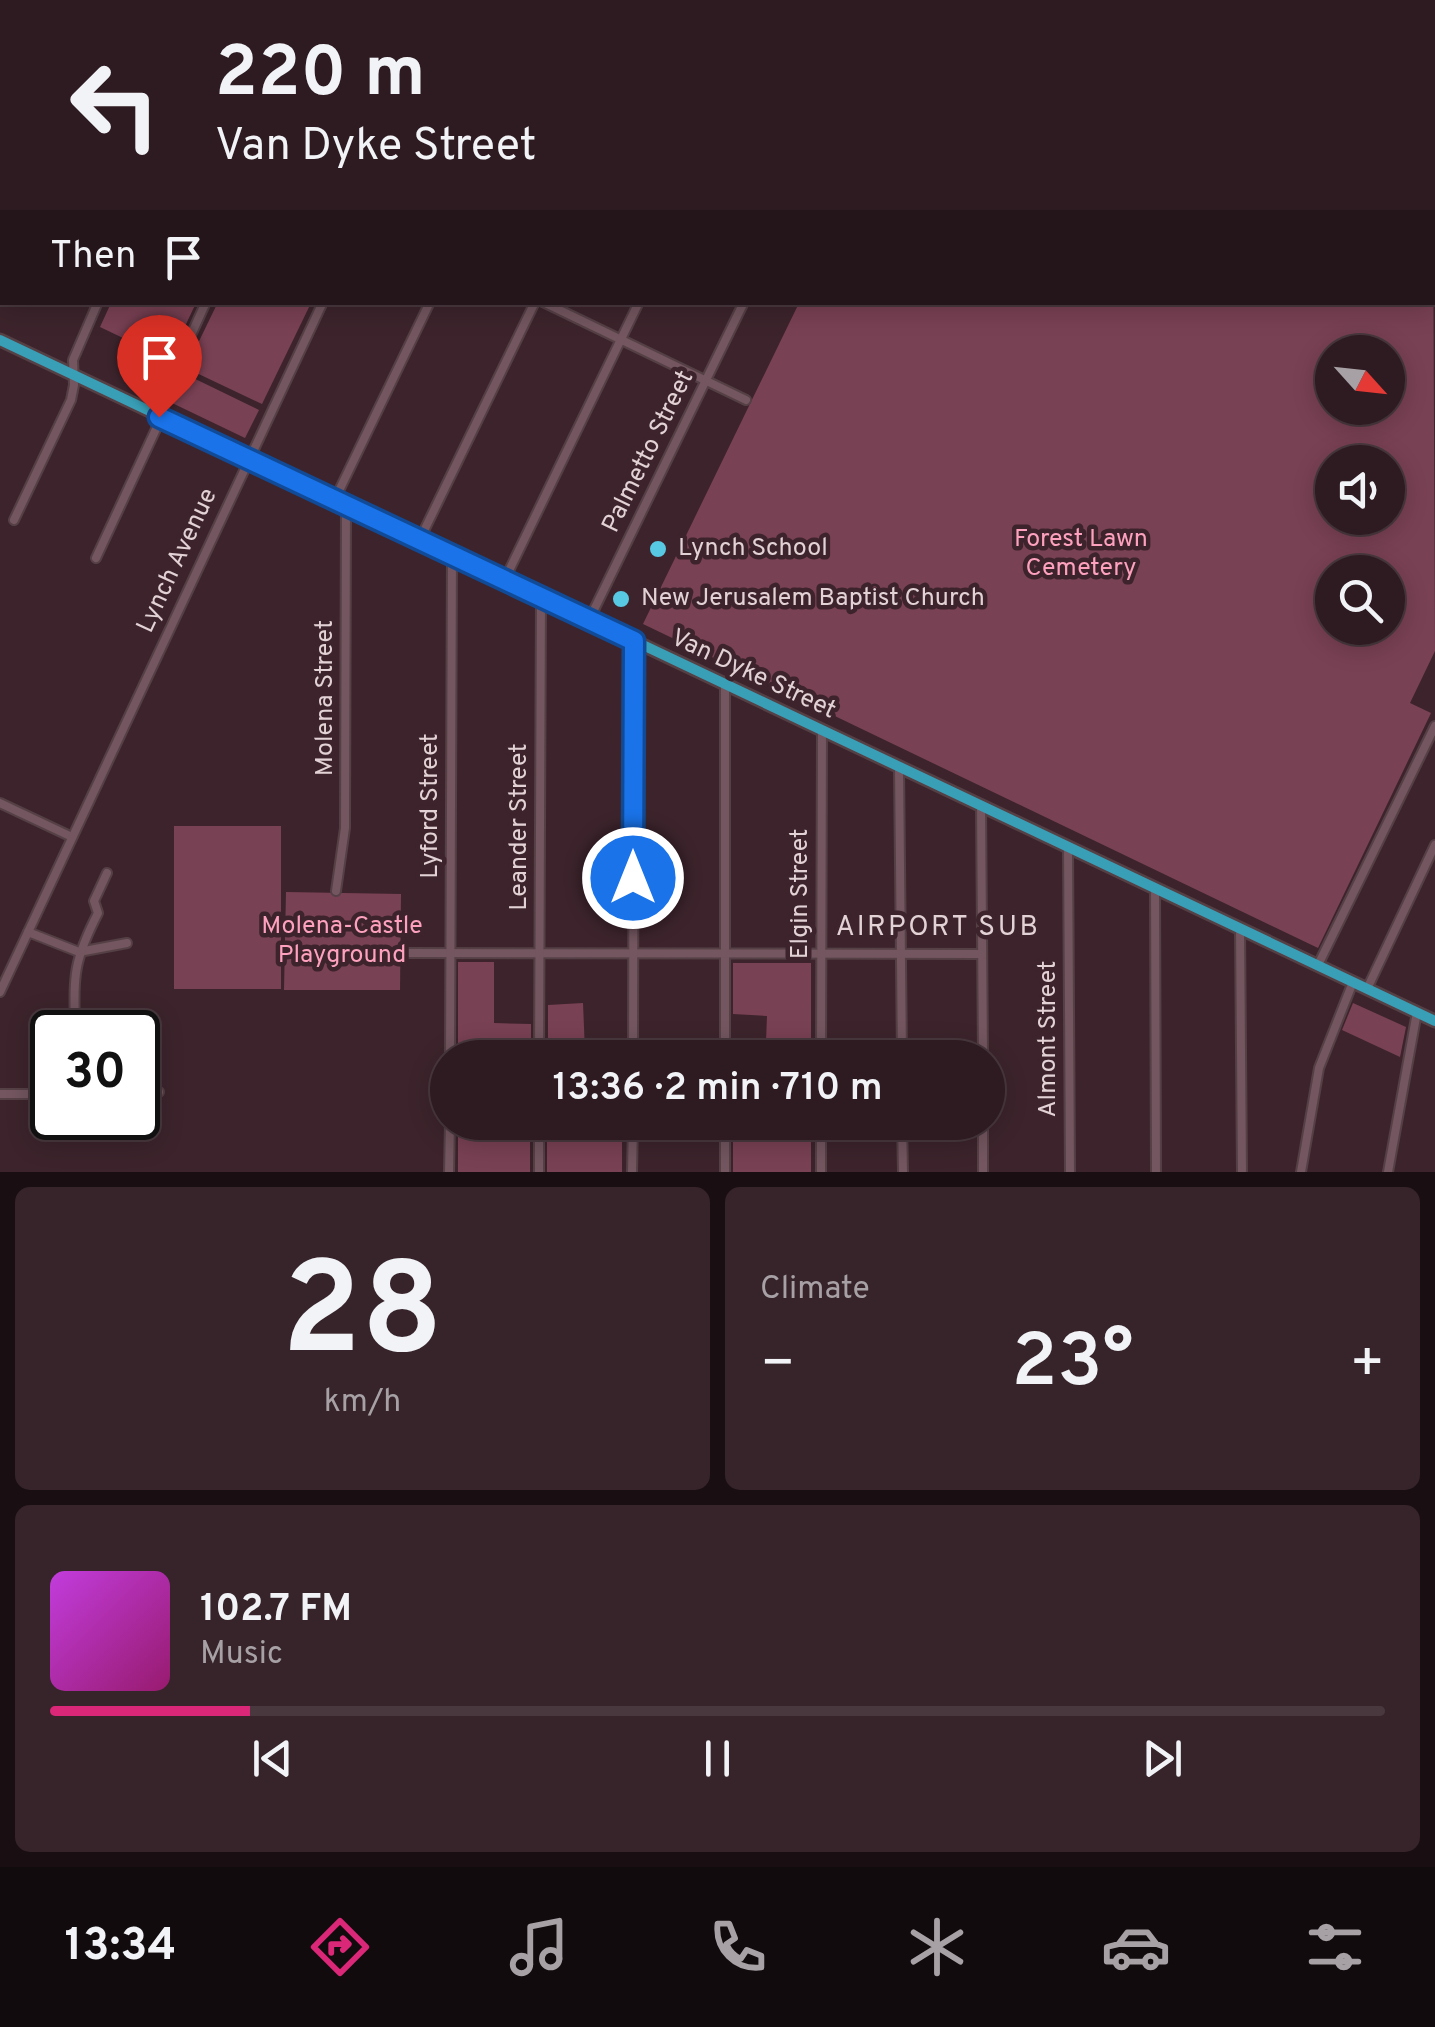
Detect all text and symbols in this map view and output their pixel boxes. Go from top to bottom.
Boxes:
text: 220 m [215,32,425,121]
icon: left [50,40,180,170]
text: Van Dyke Street [215,119,537,176]
icon: arrive [156,230,211,285]
text: Then [50,233,136,282]
pin [117,315,202,418]
icon: arrive [132,330,187,385]
north arrow [1315,335,1405,425]
map controls [1315,335,1405,645]
street label: Palmetto Street [596,366,702,538]
button: sound [1315,445,1405,535]
street label: Lynch Avenue [131,484,225,638]
park label: Forest Lawn Cemetery [1014,524,1148,585]
place label: Lynch School [678,533,828,565]
marker: Lynch School [647,538,669,560]
button: search [1315,555,1405,645]
place label: New Jerusalem Baptist Church [641,583,985,615]
marker: New Jerusalem Baptist Church [610,588,632,610]
street label: Molena Street [310,620,342,776]
street label: Van Dyke Street [665,623,841,727]
street label: Lyford Street [415,733,447,879]
street label: Leander Street [504,743,536,911]
position arrow [581,826,685,930]
street label: Elgin Street [785,829,817,959]
district label: AIRPORT SUB [836,910,1040,946]
park label: Molena-Castle Playground [261,911,423,972]
street label: Almont Street [1033,961,1065,1117]
speed limit sign: 30 [30,1010,160,1140]
text: 13:36 · 2 min · 710 m [552,1065,883,1114]
text: 28 [282,1235,443,1400]
text: Climate [760,1270,870,1310]
text: 23° [1012,1318,1133,1413]
text: − [760,1331,795,1401]
text: + [1350,1331,1385,1401]
text: km/h [324,1383,401,1423]
text: 102.7 FM [200,1586,352,1635]
text: Music [200,1635,283,1675]
icon: previous [245,1731,300,1786]
icon: pause [690,1731,745,1786]
icon: next [1135,1731,1190,1786]
icon: directions [305,1912,375,1982]
icon: music [504,1912,574,1982]
icon: phone [703,1912,773,1982]
icon: climate [902,1912,972,1982]
icon: car [1101,1912,1171,1982]
icon: filters [1300,1912,1370,1982]
text: 13:34 [65,1919,176,1976]

